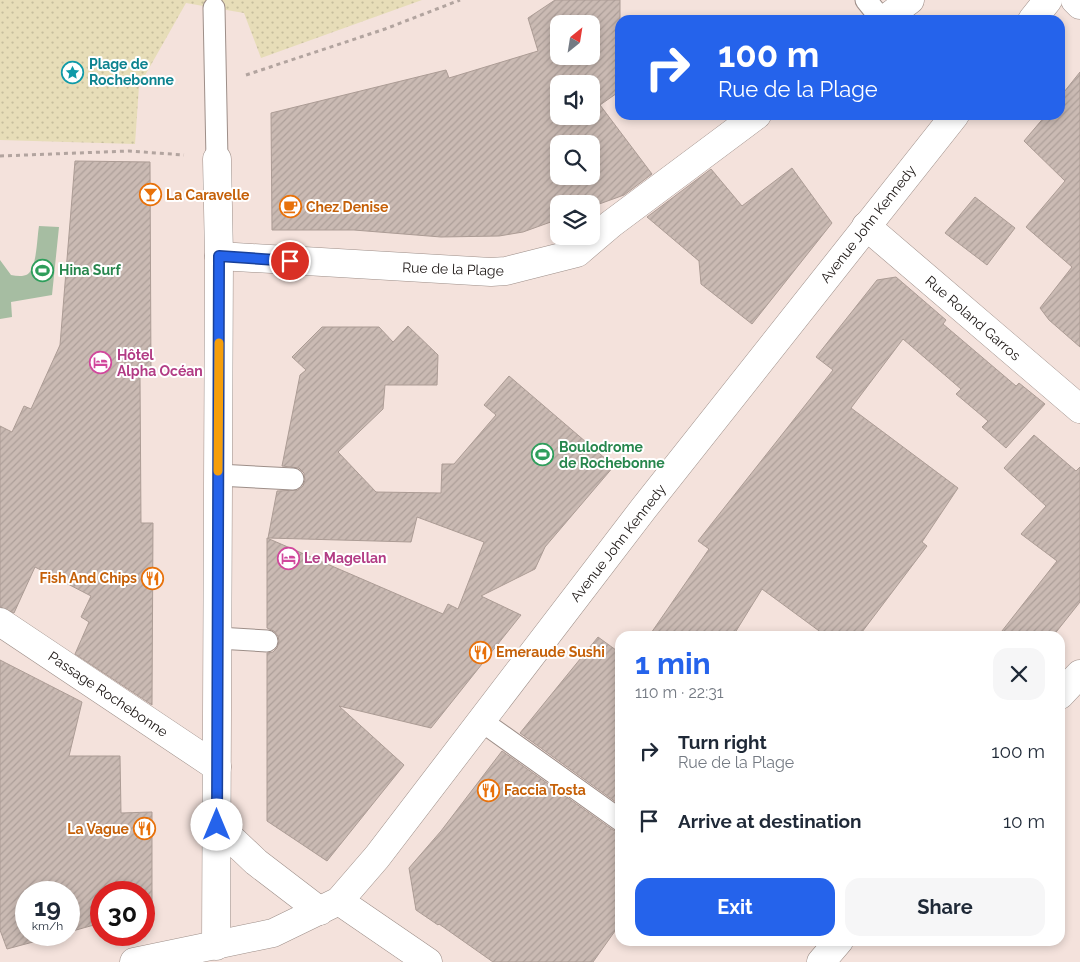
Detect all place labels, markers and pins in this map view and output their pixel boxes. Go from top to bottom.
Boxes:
place label: Plage de Rochebonne [89,56,175,88]
place icon: Plage de Rochebonne [61,60,85,84]
bar icon: La Caravelle [138,183,162,207]
place label: La Caravelle [166,187,250,203]
cafe icon: Chez Denise [278,195,302,219]
place label: Chez Denise [306,199,389,215]
pin [269,240,311,282]
sports icon: Hina Surf [31,258,55,282]
place label: Hina Surf [59,262,121,278]
place label: Hôtel Alpha Océan [117,347,203,379]
hotel icon: Hôtel Alpha Océan [89,351,113,375]
place label: Boulodrome de Rochebonne [559,439,665,471]
sports icon: Boulodrome de Rochebonne [531,443,555,467]
hotel icon: Le Magellan [276,546,300,570]
place label: Le Magellan [304,550,387,566]
restaurant icon: Fish And Chips [141,566,165,590]
place label: Fish And Chips [39,570,137,586]
restaurant icon: Emeraude Sushi [468,640,492,664]
place label: Emeraude Sushi [496,644,605,660]
restaurant icon: Faccia Tosta [476,778,500,802]
place label: Faccia Tosta [504,782,586,798]
restaurant icon: La Vague [133,817,157,841]
place label: La Vague [67,821,130,837]

